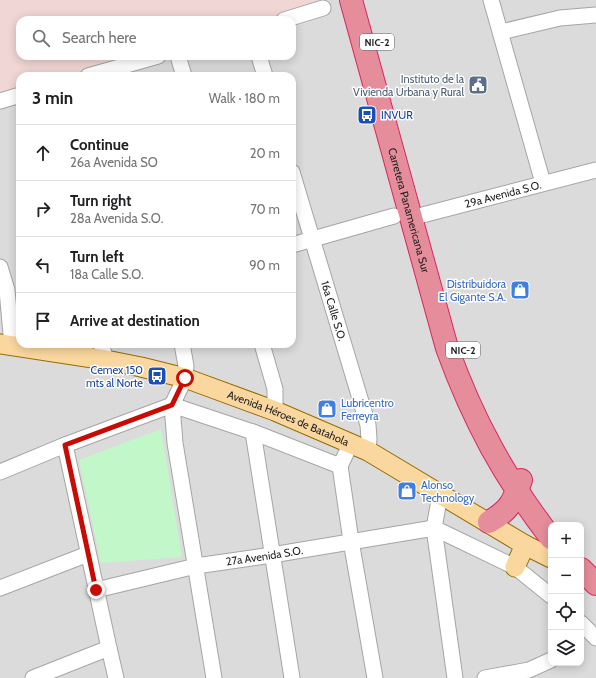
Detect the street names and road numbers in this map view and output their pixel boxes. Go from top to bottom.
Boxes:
road number: NIC-2 [360,34,394,50]
street label: Carretera Panamericana Sur [385,146,433,275]
street label: 29a Avenida S.O. [463,177,543,211]
street label: 16a Calle S.O. [318,279,349,343]
road number: NIC-2 [446,342,480,358]
street label: Avenida Héroes de Batahola [226,387,352,449]
street label: 27a Avenida S.O. [225,543,304,569]

